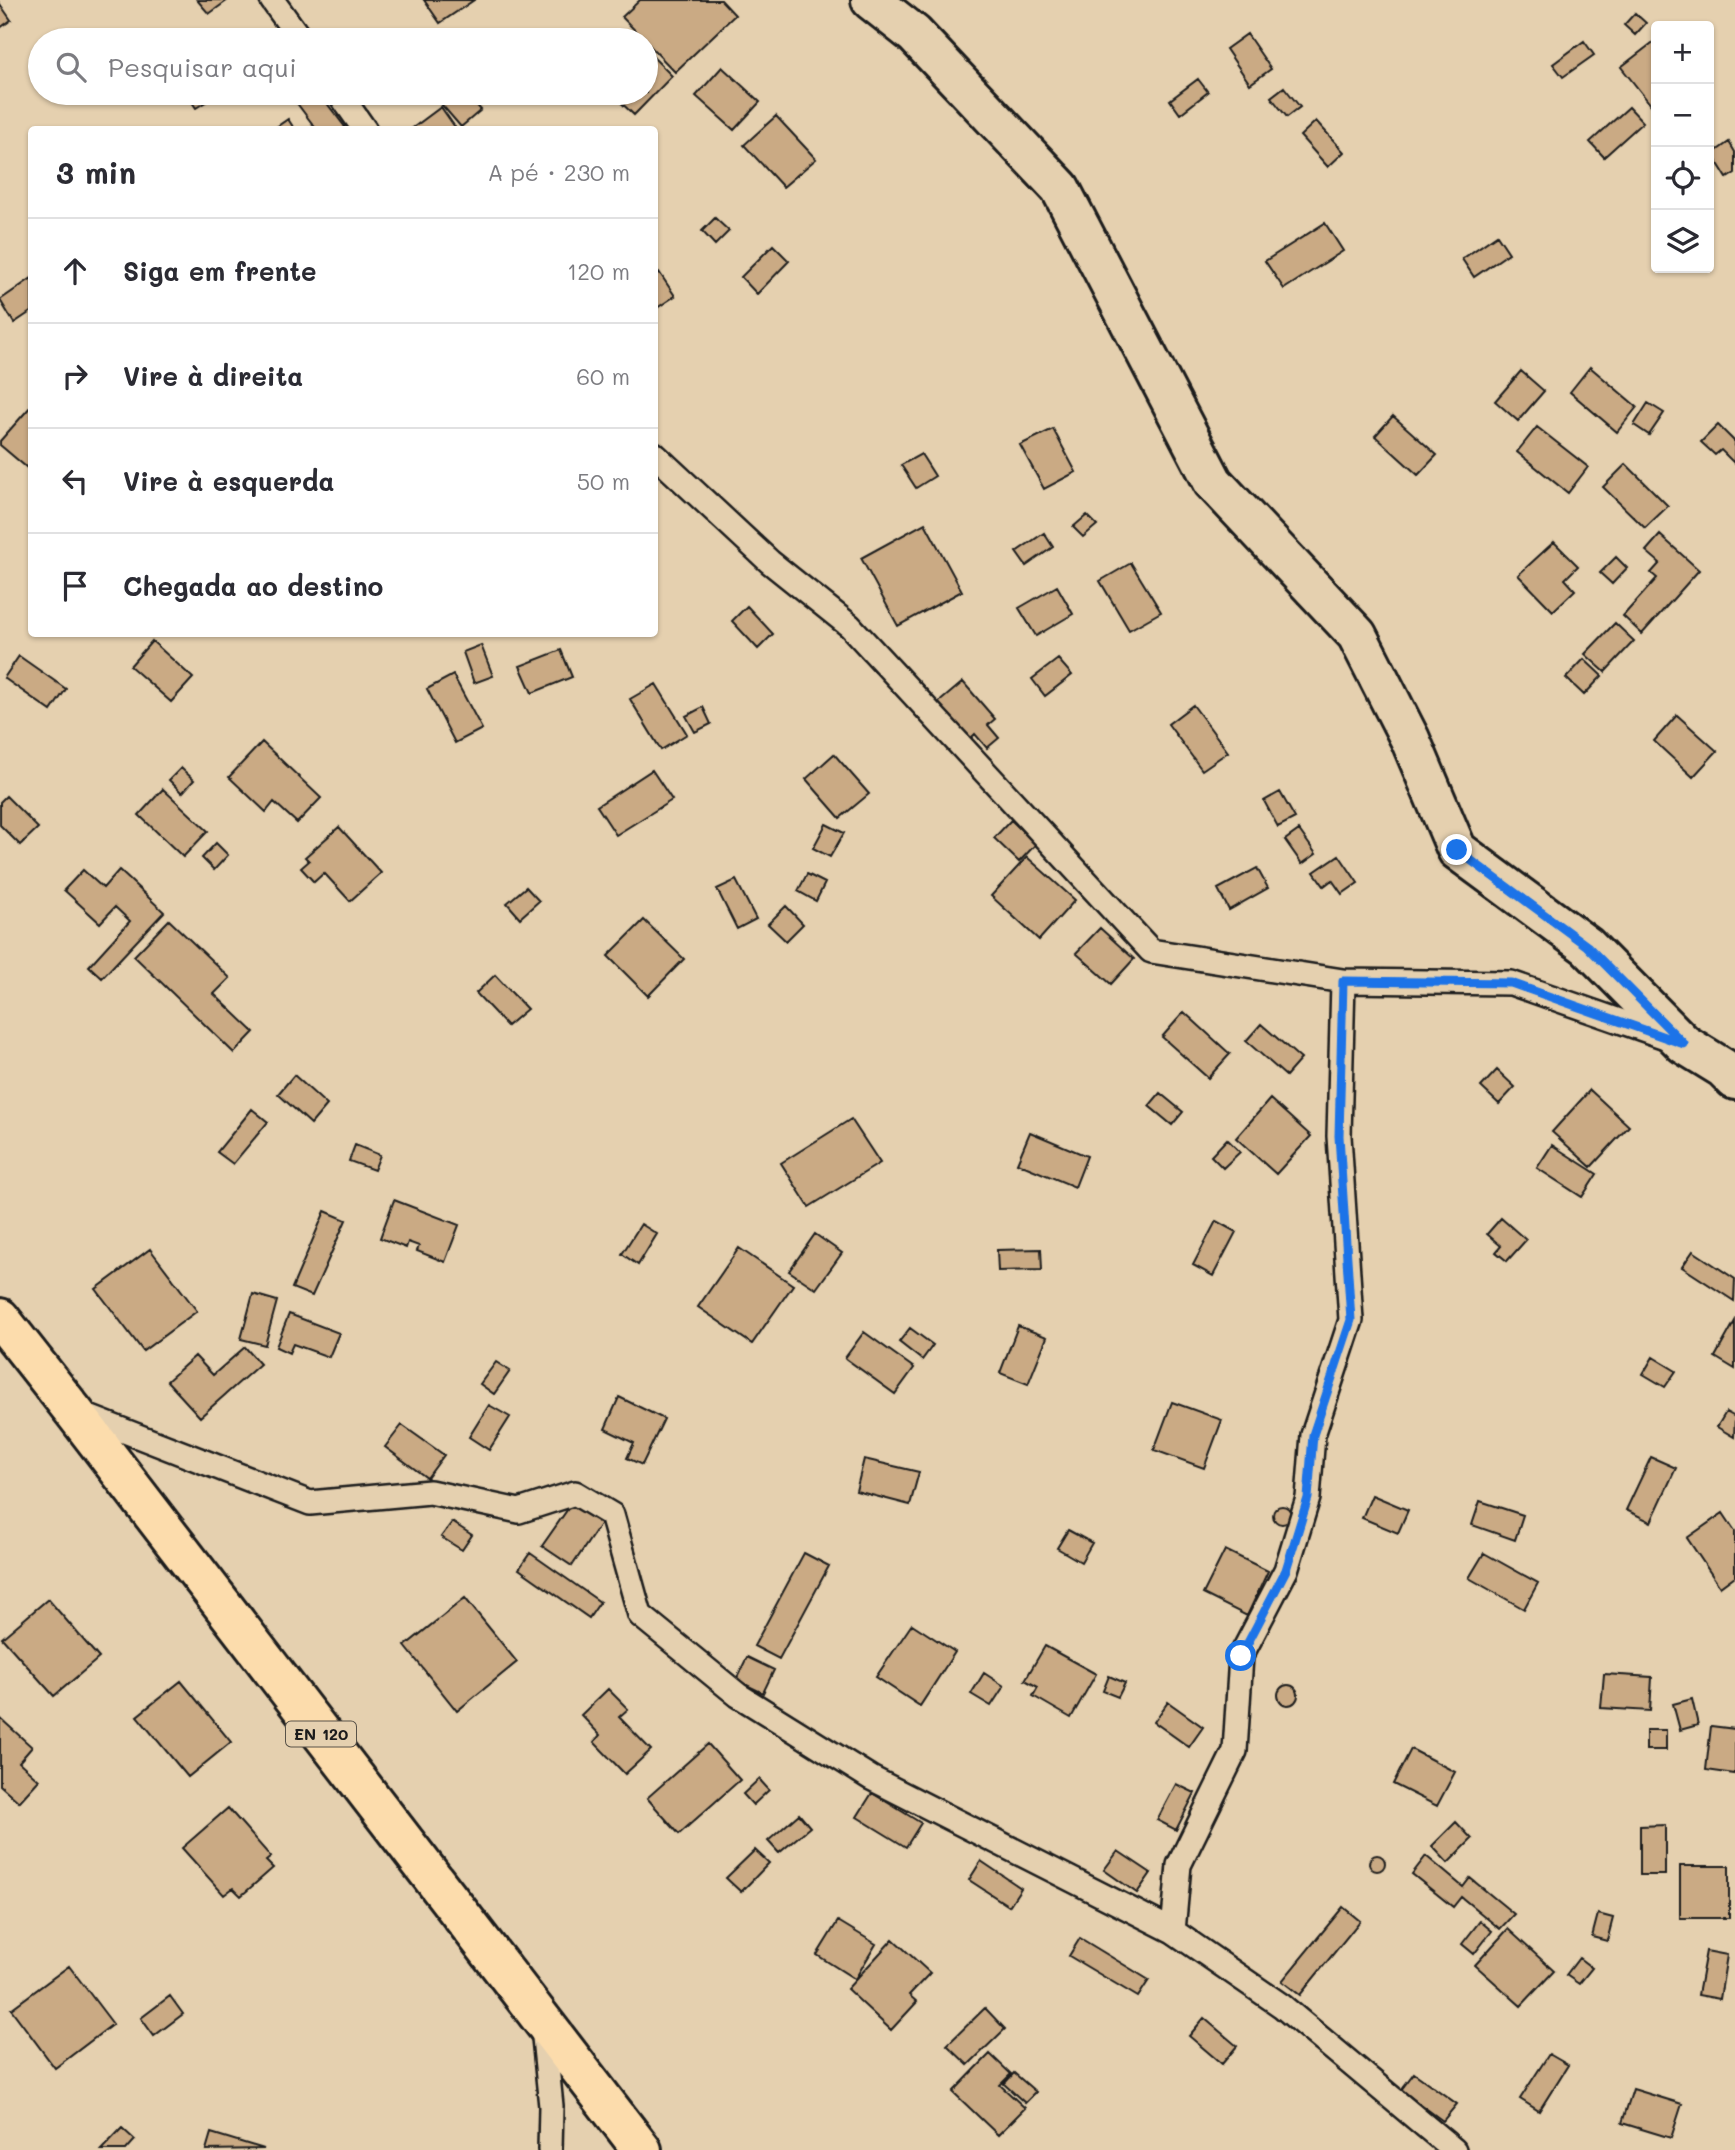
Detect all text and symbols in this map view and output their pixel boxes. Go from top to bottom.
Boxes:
map controls [1651,21,1714,273]
button: + [1651,21,1714,84]
search box [28,28,658,105]
icon: search [52,48,90,86]
text: Pesquisar aqui [108,50,297,84]
button: − [1651,84,1714,147]
button: locate [1651,147,1714,210]
text: 3 min [56,152,136,192]
text: A pé · 230 m [487,157,630,187]
button: layers [1651,210,1714,273]
icon: ahead [56,252,94,290]
text: Siga em frente [123,254,317,288]
text: 120 m [567,256,630,286]
icon: right [56,357,94,395]
text: Vire à direita [123,359,303,393]
text: 60 m [576,361,630,391]
icon: left [56,462,94,500]
text: Vire à esquerda [123,464,334,498]
text: 50 m [577,466,630,496]
icon: arrive [56,567,94,605]
text: Chegada ao destino [123,569,383,603]
route end [1441,834,1472,865]
route start [1225,1640,1256,1671]
road number: EN 120 [286,1722,356,1746]

